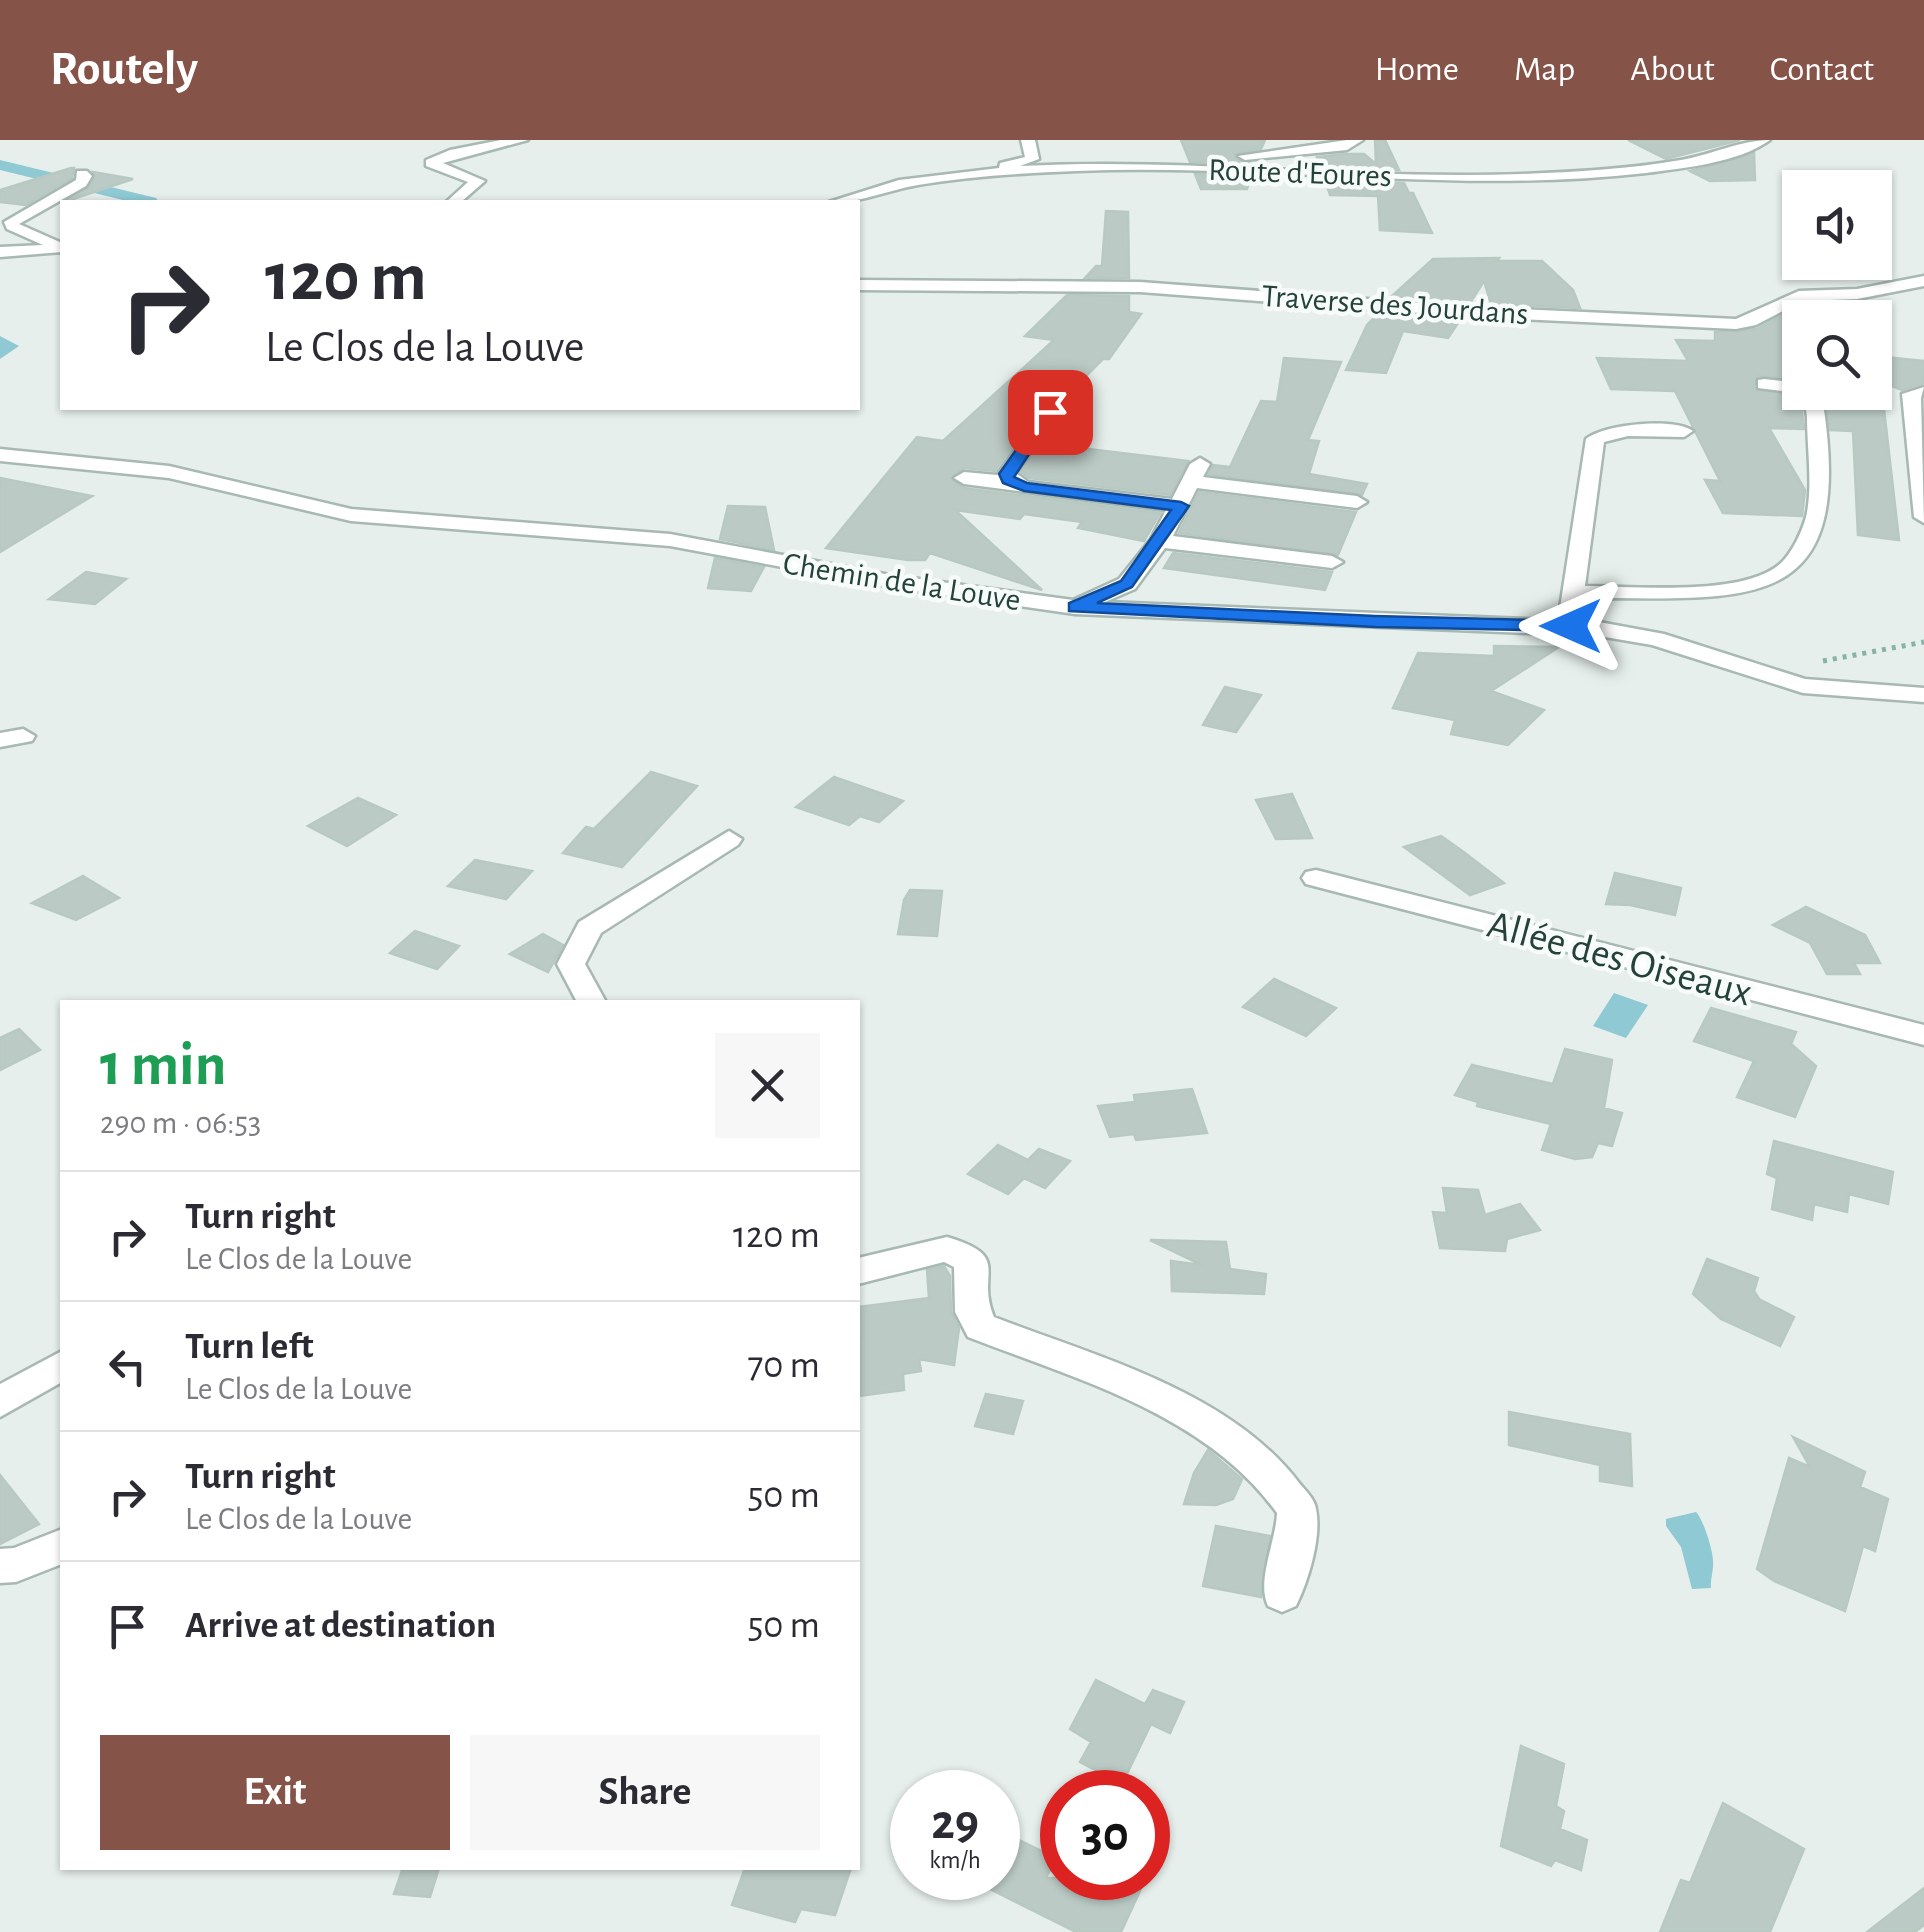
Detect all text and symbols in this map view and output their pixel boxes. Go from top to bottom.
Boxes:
text: Routely [50,46,198,94]
text: Home [1375,52,1459,87]
text: Map [1514,52,1575,87]
text: About [1630,52,1715,87]
text: Contact [1770,52,1874,87]
street label: Route d'Eoures [1208,154,1392,192]
map controls [1782,170,1892,410]
button: sound [1782,170,1892,280]
icon: right [100,240,230,370]
text: 120 m [265,243,427,313]
street label: Traverse des Jourdans [1261,280,1529,330]
button: search [1782,300,1892,410]
text: Le Clos de la Louve [265,325,584,370]
pin [1008,370,1093,455]
icon: arrive [1023,385,1078,440]
street label: Chemin de la Louve [781,547,1023,617]
position arrow [1519,574,1623,678]
street label: Allée des Oiseaux [1483,904,1756,1013]
button: close [715,1033,820,1138]
text: 1 min [100,1036,226,1096]
text: 290 m · 06:53 [100,1107,261,1139]
text: Turn right [185,1198,335,1236]
icon: right [100,1209,155,1264]
text: 120 m [733,1217,820,1255]
text: Le Clos de la Louve [185,1243,412,1275]
text: Turn left [185,1328,313,1366]
icon: left [100,1339,155,1394]
text: 70 m [747,1347,820,1385]
text: Le Clos de la Louve [185,1373,412,1405]
text: Turn right [185,1458,335,1496]
icon: right [100,1469,155,1524]
text: 50 m [747,1477,820,1515]
text: Le Clos de la Louve [185,1503,412,1535]
icon: arrive [100,1599,155,1654]
text: Arrive at destination [185,1607,496,1645]
text: 50 m [747,1607,820,1645]
button: Exit [100,1735,450,1850]
button: Share [470,1735,820,1850]
speed limit sign: 30 [1040,1770,1170,1900]
text: 29 [931,1798,979,1848]
text: km/h [929,1848,981,1873]

